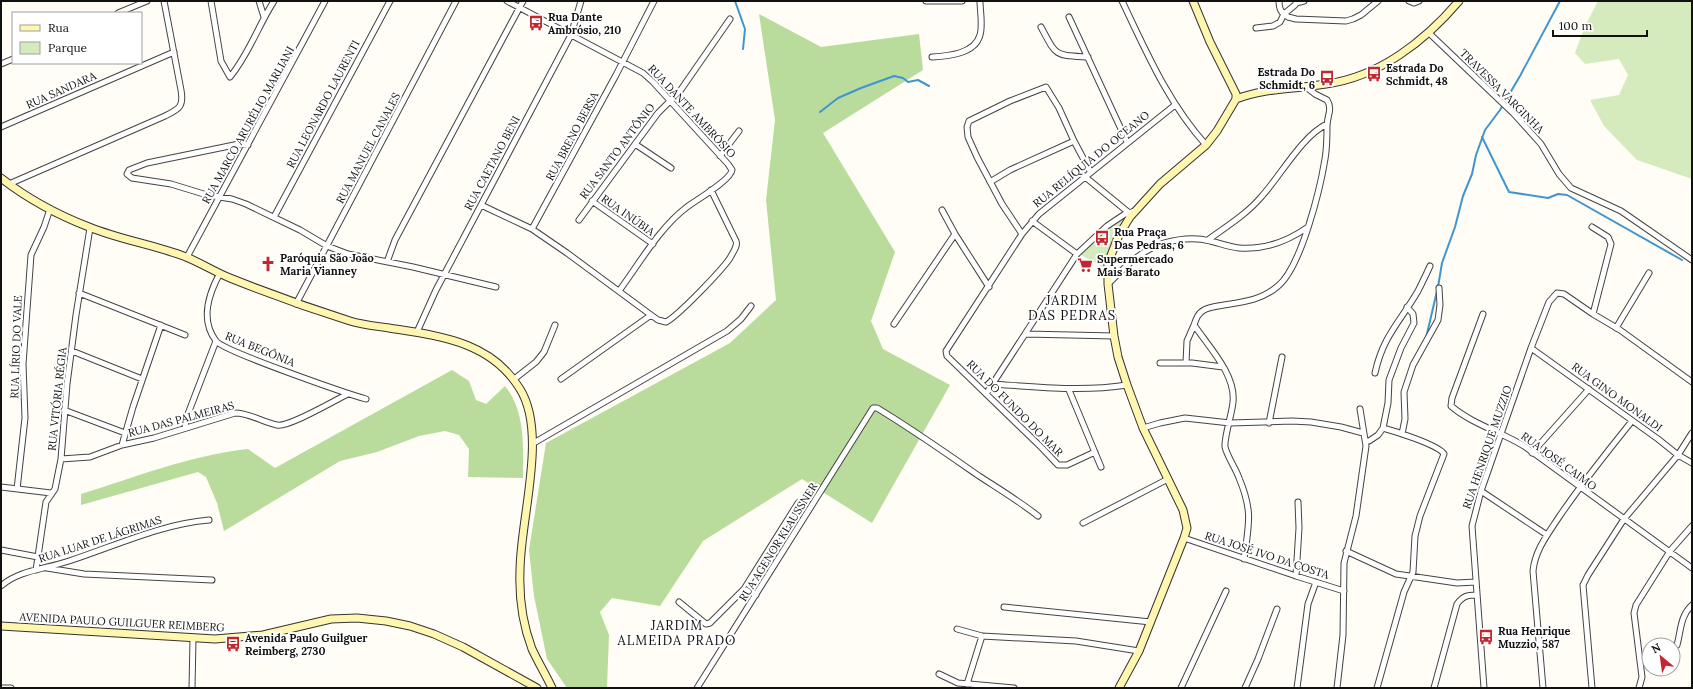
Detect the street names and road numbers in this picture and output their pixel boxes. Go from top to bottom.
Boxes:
street label: RUA LEONARDO LAURENTI [283,37,363,170]
street label: RUA MARCO ARURÉLIO MARLIANI [199,43,297,206]
street label: TRAVESSA VARGINHA [1457,46,1548,137]
street label: RUA DANTE AMBRÓSIO [645,61,739,161]
street label: RUA SANDARA [24,68,99,112]
street label: RUA BRENO BERSA [543,88,602,183]
street label: RUA MANUEL CANALES [333,90,403,206]
street label: RUA SANTO ANTÔNIO [576,100,658,202]
street label: RUA RELÍQUIA DO OCEANO [1030,108,1152,210]
street label: RUA CAETANO BENI [461,113,523,213]
street label: RUA INÚBIA [598,191,658,239]
street label: RUA LÍRIO DO VALE [7,295,25,399]
street label: RUA BEGÔNIA [223,329,298,370]
street label: RUA VITÓRIA RÉGIA [45,345,70,452]
street label: RUA DO FUNDO DO MAR [964,357,1066,459]
street label: RUA GINO MONALDI [1569,359,1665,435]
street label: RUA HENRIQUE MUZZIO [1459,383,1515,511]
street label: RUA DAS PALMEIRAS [126,398,236,440]
street label: RUA JOSÉ CAIMO [1518,429,1600,493]
street label: RUA AGENOR KLAUSSNER [736,480,820,604]
street label: RUA LUAR DE LÁGRIMAS [37,512,163,566]
street label: RUA JOSÉ IVO DA COSTA [1203,528,1332,582]
street label: AVENIDA PAULO GUILGUER REIMBERG [18,610,226,634]

